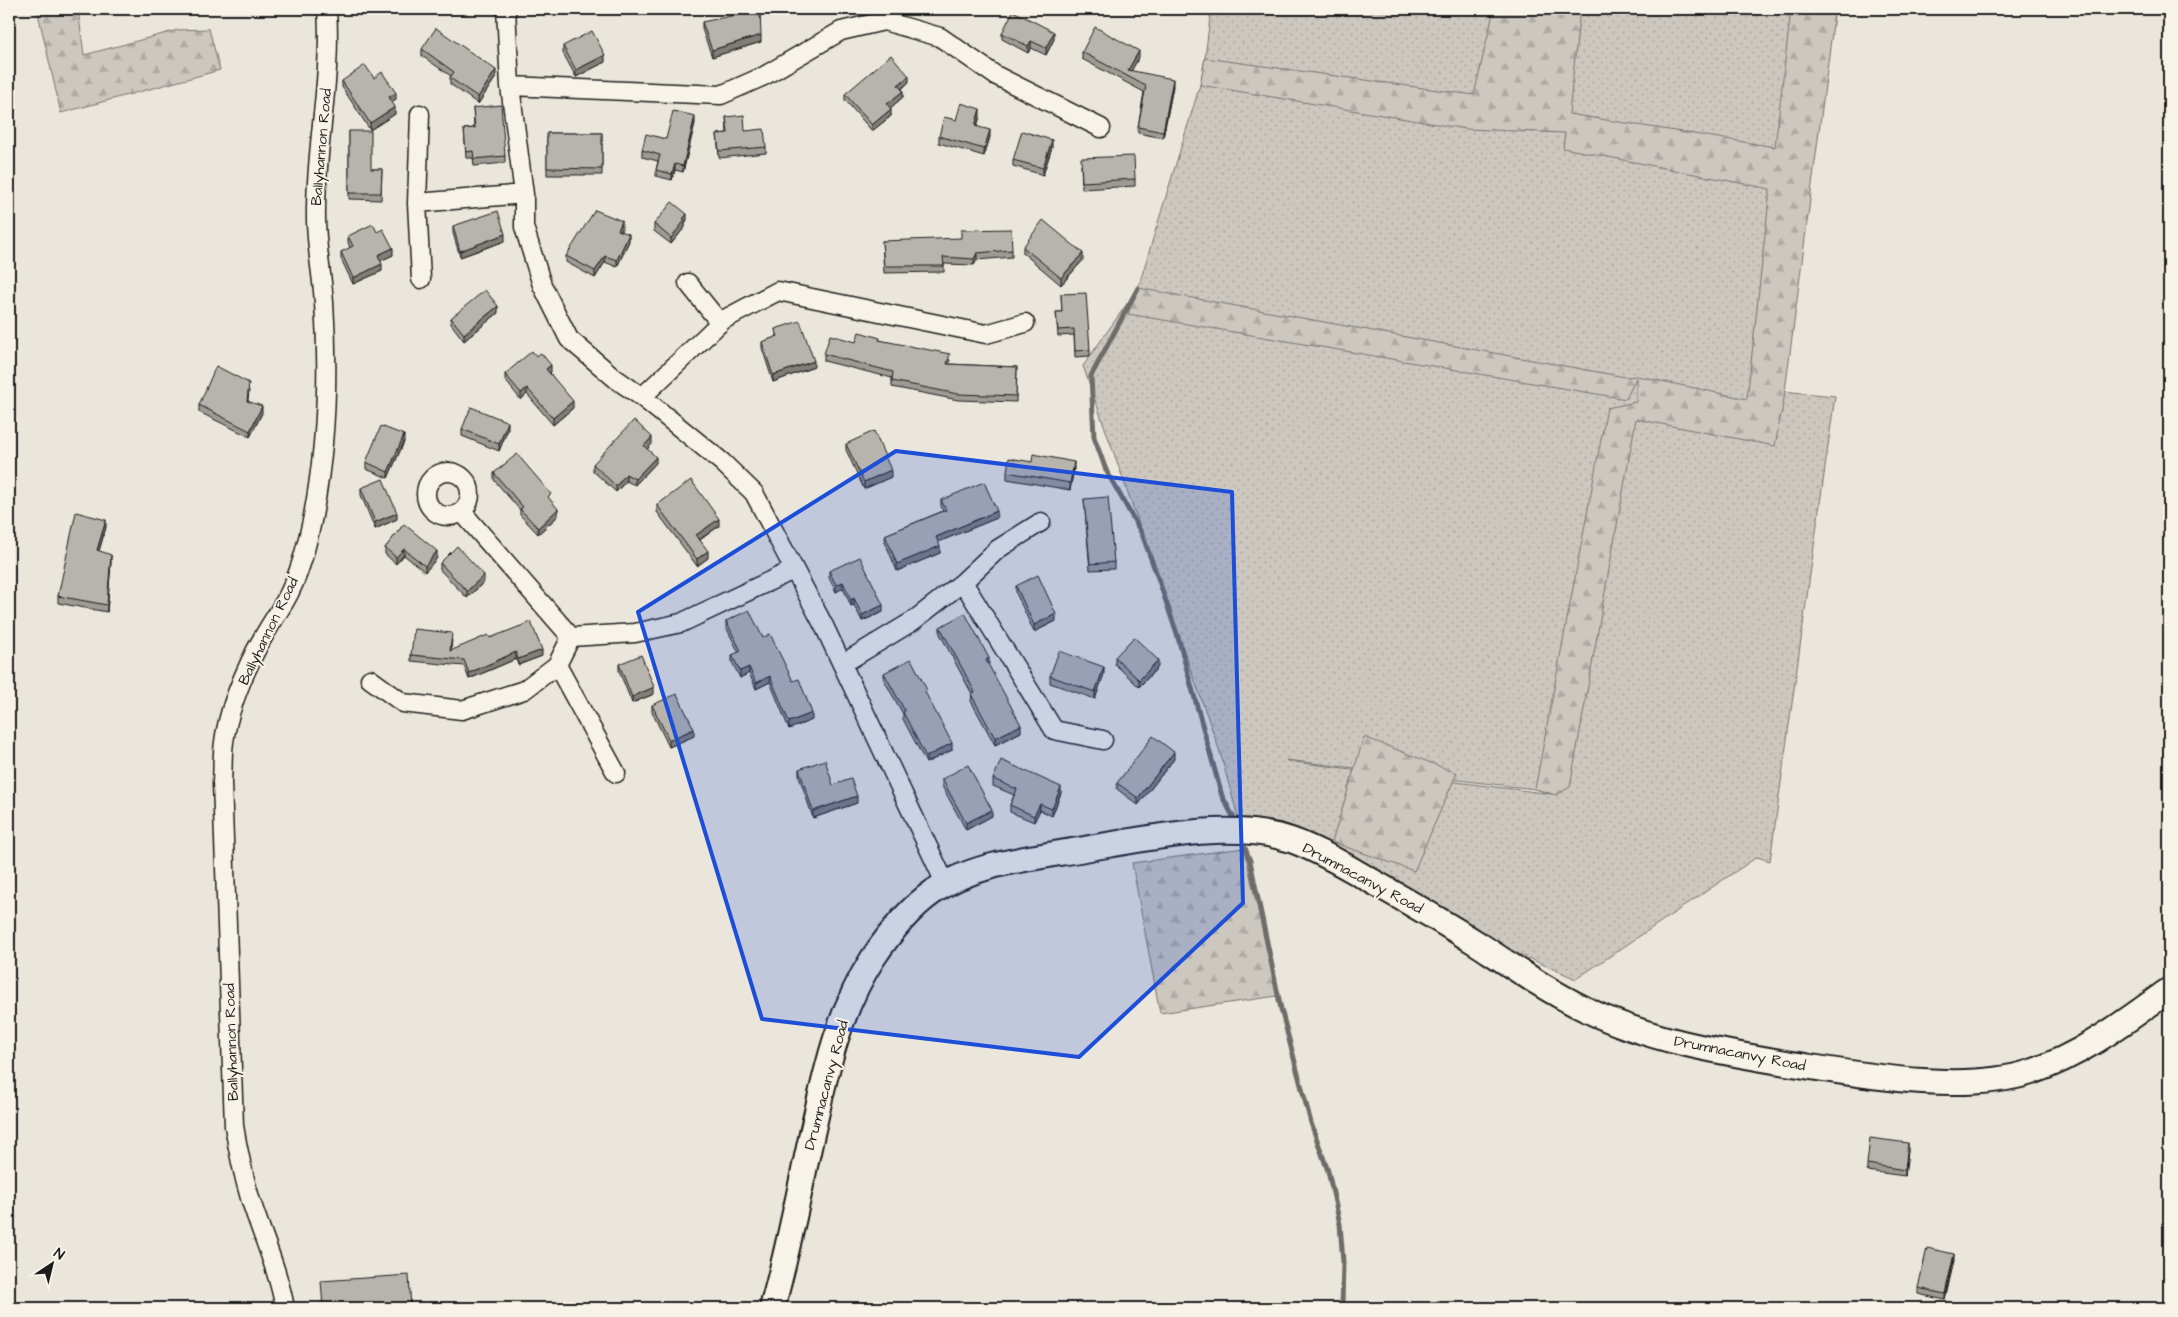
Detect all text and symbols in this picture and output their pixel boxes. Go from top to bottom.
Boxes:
street label: Ballyhannon Road [306,87,338,207]
street label: Ballyhannon Road [233,573,305,689]
street label: Drumnacanvy Road [1298,838,1427,920]
street label: Ballyhannon Road [219,982,245,1101]
street label: Drumnacanvy Road [799,1018,855,1153]
street label: Drumnacanvy Road [1672,1030,1808,1078]
north arrow [28,1240,78,1290]
text: N [50,1243,68,1265]

